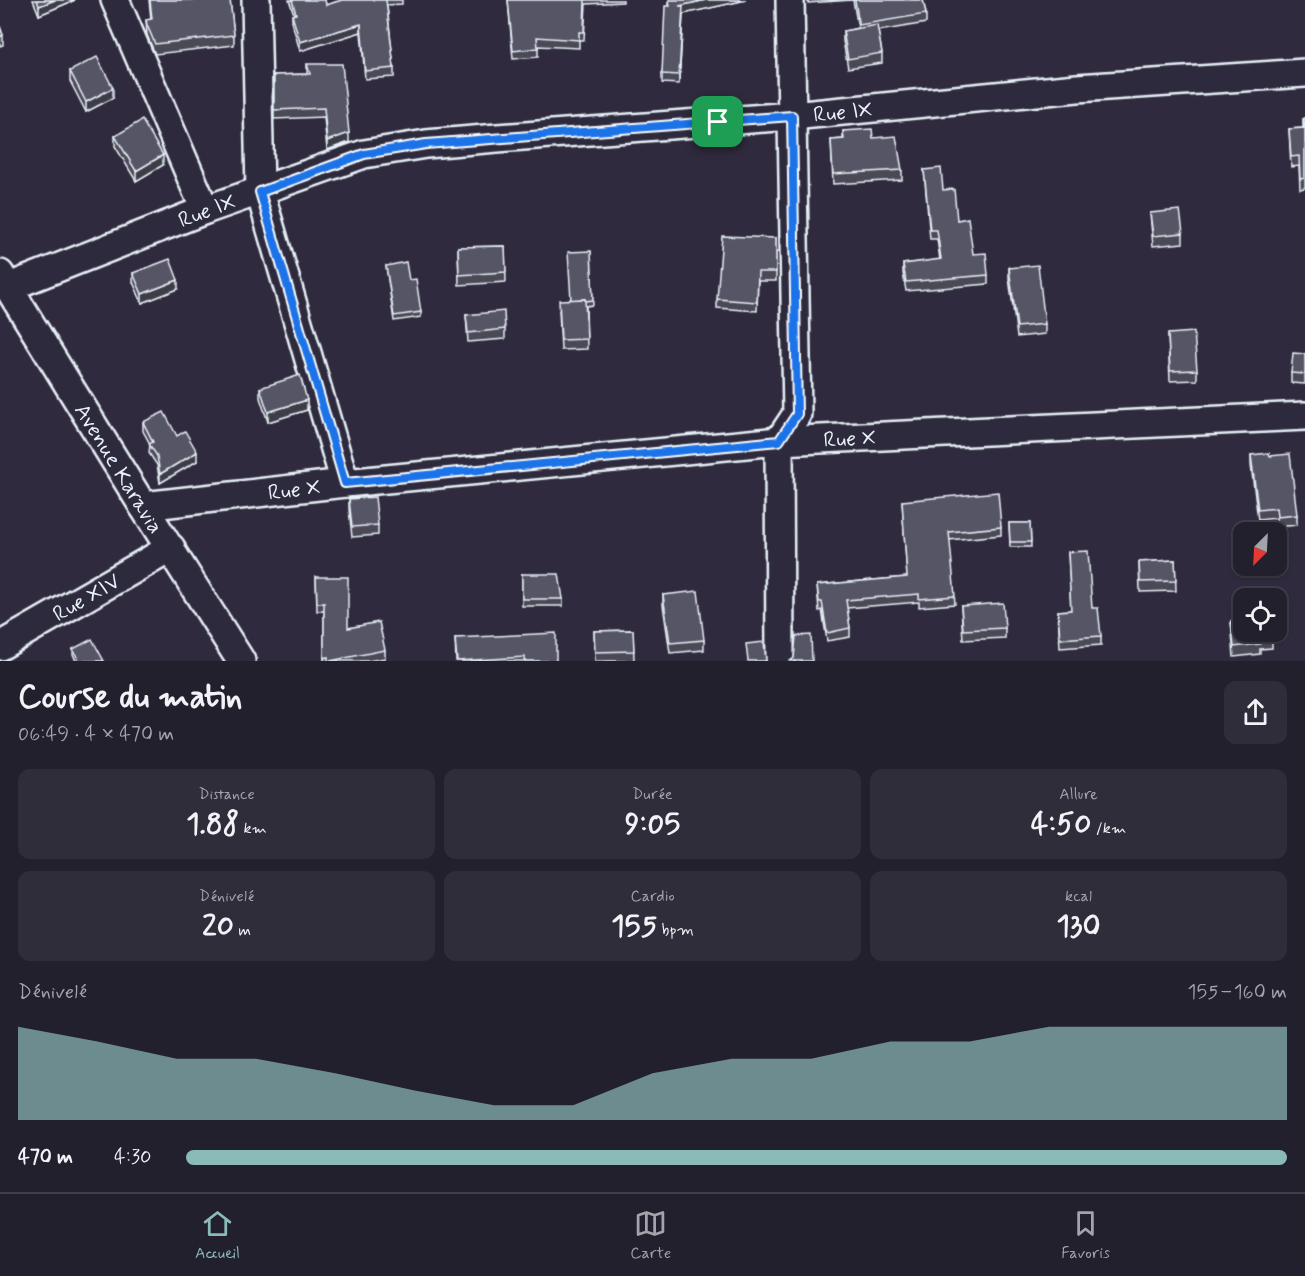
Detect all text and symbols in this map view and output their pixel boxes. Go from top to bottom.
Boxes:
pin [692,96,743,147]
street label: Rue IX [812,96,874,130]
icon: arrive [701,105,734,138]
street label: Rue IX [174,188,240,235]
street label: Avenue Karavia [67,399,169,539]
street label: Rue X [823,424,877,455]
street label: Rue X [267,474,322,508]
north arrow [1233,522,1287,576]
map controls [1233,522,1287,642]
street label: Rue XIV [48,568,126,629]
button: locate [1233,588,1287,642]
text: Course du matin [18,676,242,720]
button: share [1224,681,1287,744]
text: 06:49 · 4 × 470 m [18,721,174,748]
text: Distance [198,784,255,805]
text: Durée [632,784,673,805]
text: Allure [1059,784,1098,805]
text: 1.88 [186,805,239,844]
text: 9:05 [625,805,680,844]
text: 4:50 [1031,805,1092,844]
text: km [239,818,267,839]
text: /km [1092,818,1126,839]
text: Dénivelé [199,886,254,907]
text: Cardio [630,886,675,907]
text: kcal [1065,886,1092,907]
text: 20 [202,907,234,946]
text: 155 [611,907,657,946]
text: 130 [1056,907,1101,946]
text: m [234,920,251,941]
text: bpm [657,920,694,941]
text: Dénivelé [18,979,87,1006]
text: 155–160 m [1188,979,1287,1006]
text: 470 m [18,1144,73,1171]
text: 4:30 [114,1144,151,1171]
tab: Accueil [195,1207,240,1264]
tab: Carte [630,1207,671,1264]
tab: Favoris [1061,1207,1110,1264]

